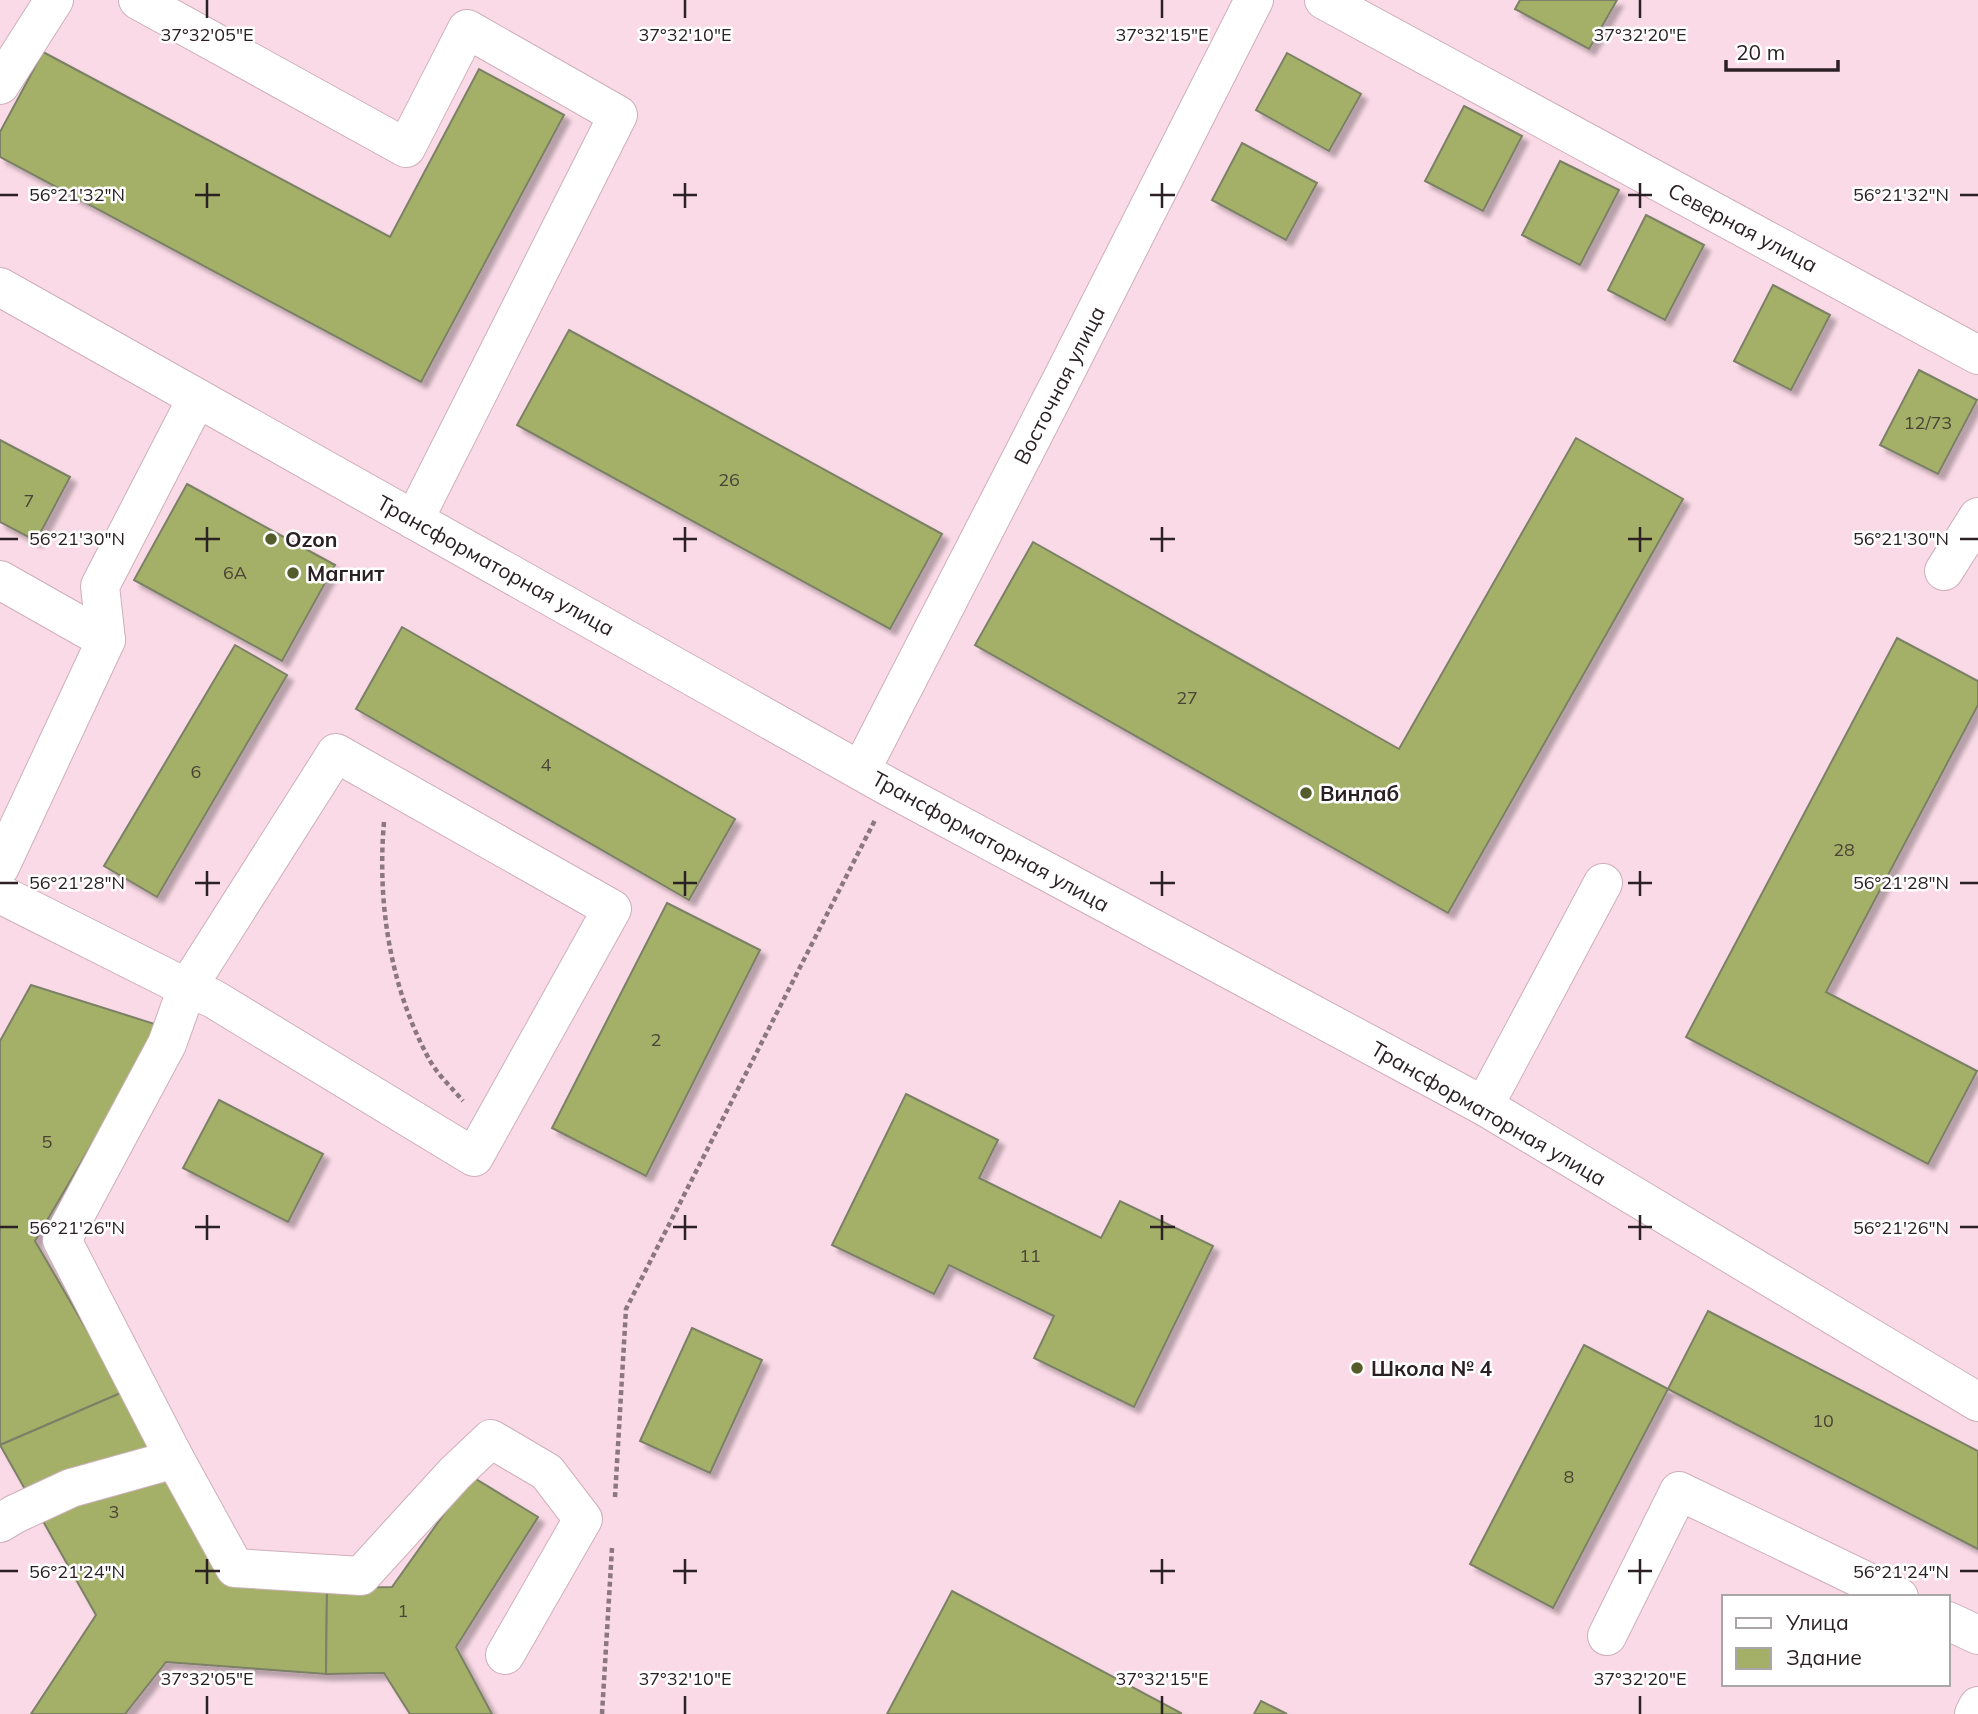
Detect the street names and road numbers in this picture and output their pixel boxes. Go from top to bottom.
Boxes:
street label: Северная улица [1664,177,1822,277]
street label: Восточная улица [1008,301,1110,469]
street label: Трансформаторная улица [373,489,619,641]
street label: Трансформаторная улица [868,765,1114,917]
street label: Трансформаторная улица [1367,1035,1611,1191]

